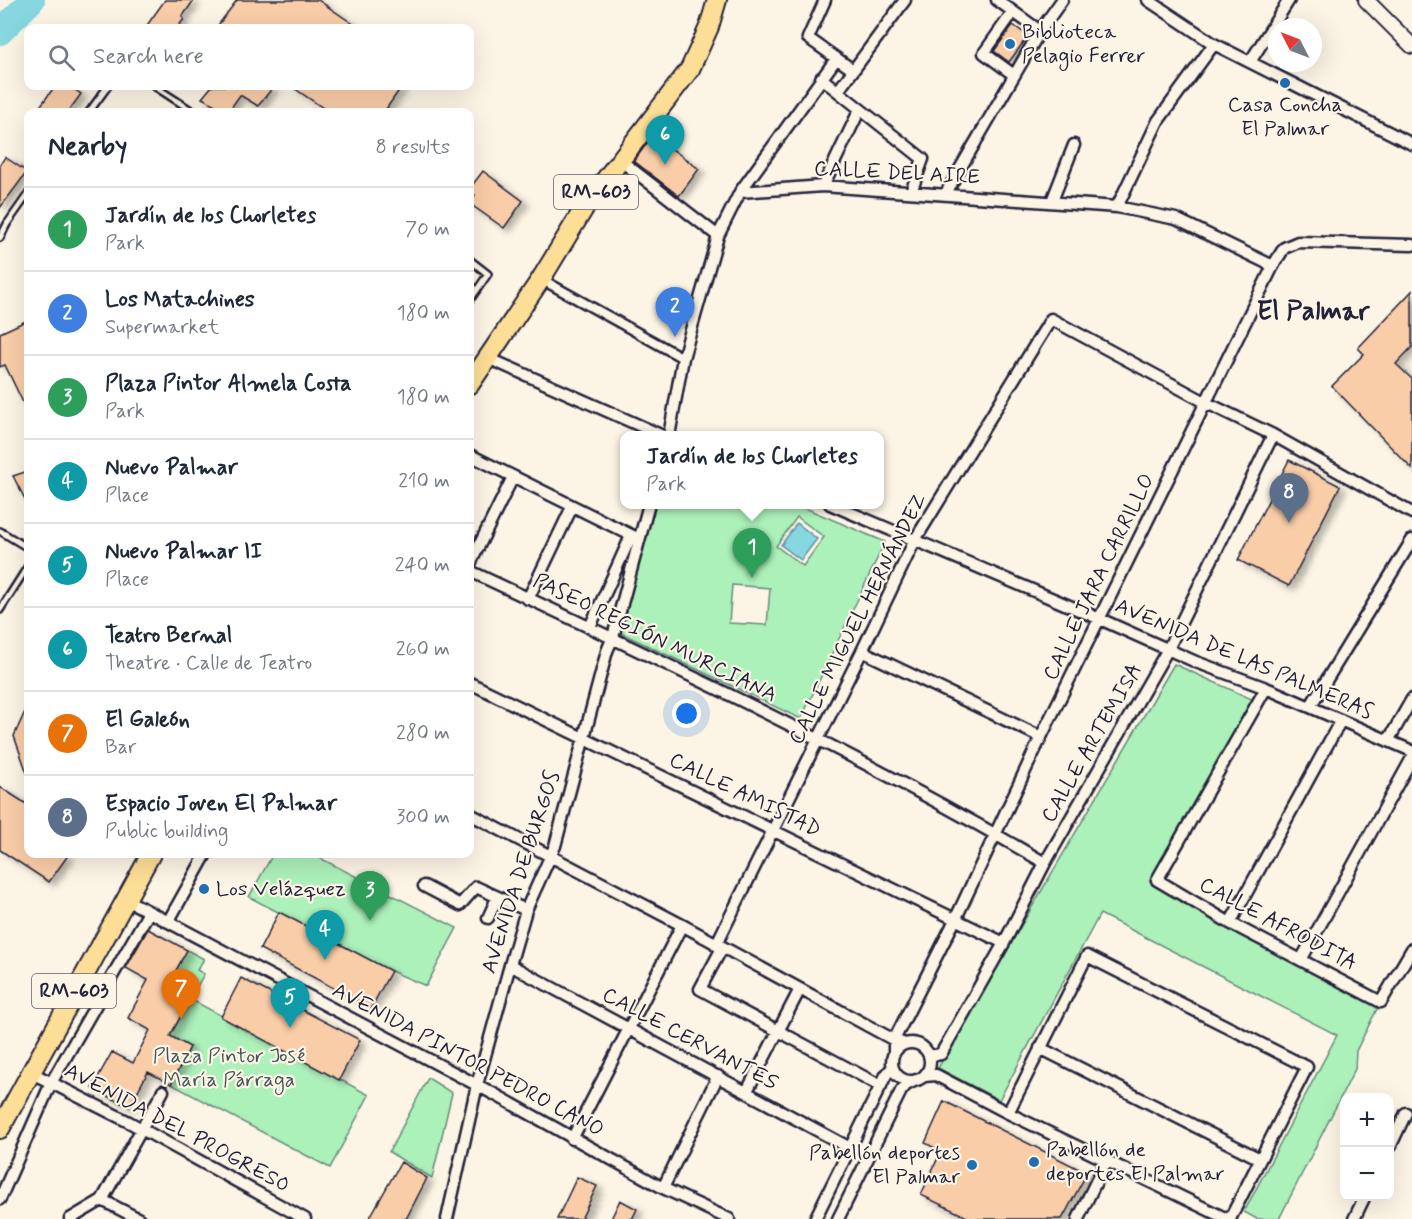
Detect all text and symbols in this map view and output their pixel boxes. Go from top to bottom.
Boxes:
place label: Biblioteca Pelagio Ferrer [1022,18,1145,71]
north arrow [1268,18,1322,72]
search box [24,24,474,90]
marker: Biblioteca Pelagio Ferrer [1003,37,1017,51]
icon: search [45,41,78,74]
text: Search here [93,43,204,71]
marker: Casa Concha El Palmar [1278,76,1292,90]
place label: Casa Concha El Palmar [1228,91,1342,143]
pin: 6 [646,116,684,165]
text: Nearby [48,130,127,164]
text: 8 results [376,134,450,161]
street label: CALLE DEL AIRE [813,155,981,191]
road number: RM-603 [554,175,638,209]
text: Jardín de los Chorletes [105,202,316,230]
text: 1 [63,216,72,243]
text: 70 m [405,216,450,243]
text: Park [105,230,145,257]
text: Los Matachines [105,286,255,314]
pin: 2 [656,288,694,337]
district label: El Palmar [1257,294,1370,329]
text: 2 [63,300,72,327]
text: 180 m [397,300,450,327]
text: Supermarket [105,314,219,341]
text: Plaza Pintor Almela Costa [105,370,352,398]
text: 3 [63,384,72,411]
text: 180 m [397,384,450,411]
text: Park [105,398,145,425]
popup [620,431,884,509]
text: Jardín de los Chorletes [646,443,858,471]
text: Nuevo Palmar [105,454,238,482]
text: 4 [62,468,73,495]
text: 210 m [398,468,450,495]
street label: CALLE JARA CARRILLO [1037,469,1161,685]
text: Park [646,471,686,498]
pin: 8 [1270,474,1308,523]
text: Place [105,482,149,509]
street label: CALLE MIGUEL HERNÁNDEZ [782,489,934,749]
pin: 1 [732,528,771,578]
text: Nuevo Palmar II [105,538,262,566]
text: 5 [62,552,74,579]
text: 240 m [395,552,450,579]
text: Place [105,566,149,593]
street label: PASEO REGIÓN MURCIANA [529,567,781,709]
street label: AVENIDA DE LAS PALMERAS [1111,592,1378,726]
text: Teatro Bernal [105,622,232,650]
text: 6 [62,636,73,663]
text: 260 m [396,636,450,663]
text: Theatre · Calle de Teatro [105,650,312,677]
street label: CALLE ARTEMISA [1035,658,1149,828]
your location [672,699,701,728]
text: El Galeón [105,706,190,734]
text: 7 [61,720,74,747]
text: 280 m [396,720,450,747]
text: Bar [105,734,136,761]
street label: CALLE AMISTAD [664,746,826,844]
street label: AVENIDA DE BURGOS [475,767,567,977]
text: Espacio Joven El Palmar [105,790,337,818]
text: 8 [62,804,73,831]
text: 300 m [396,804,450,831]
text: Public building [105,818,228,845]
street label: CALLE AFRODITA [1194,871,1362,977]
pin: 3 [350,872,389,921]
place label: Los Velázquez [216,875,346,903]
marker: Los Velázquez [197,882,211,896]
pin: 4 [306,910,344,960]
pin: 7 [162,970,201,1019]
road number: RM-603 [32,974,116,1008]
street label: AVENIDA PINTOR PEDRO CANO [327,976,609,1144]
pin: 5 [270,978,310,1028]
street label: CALLE CERVANTES [597,981,783,1097]
park label: Plaza Pintor José María Párraga [153,1042,305,1095]
street label: AVENIDA DEL PROGRESO [60,1057,294,1199]
map controls [1340,1093,1394,1201]
button: + [1340,1093,1394,1147]
place label: Pabellón de deportes El Palmar [1046,1136,1225,1188]
place label: Pabellón deportes El Palmar [809,1139,960,1191]
button: − [1340,1147,1394,1201]
marker: Pabellón de deportes El Palmar [1027,1155,1041,1169]
marker: Pabellón deportes El Palmar [965,1158,979,1172]

